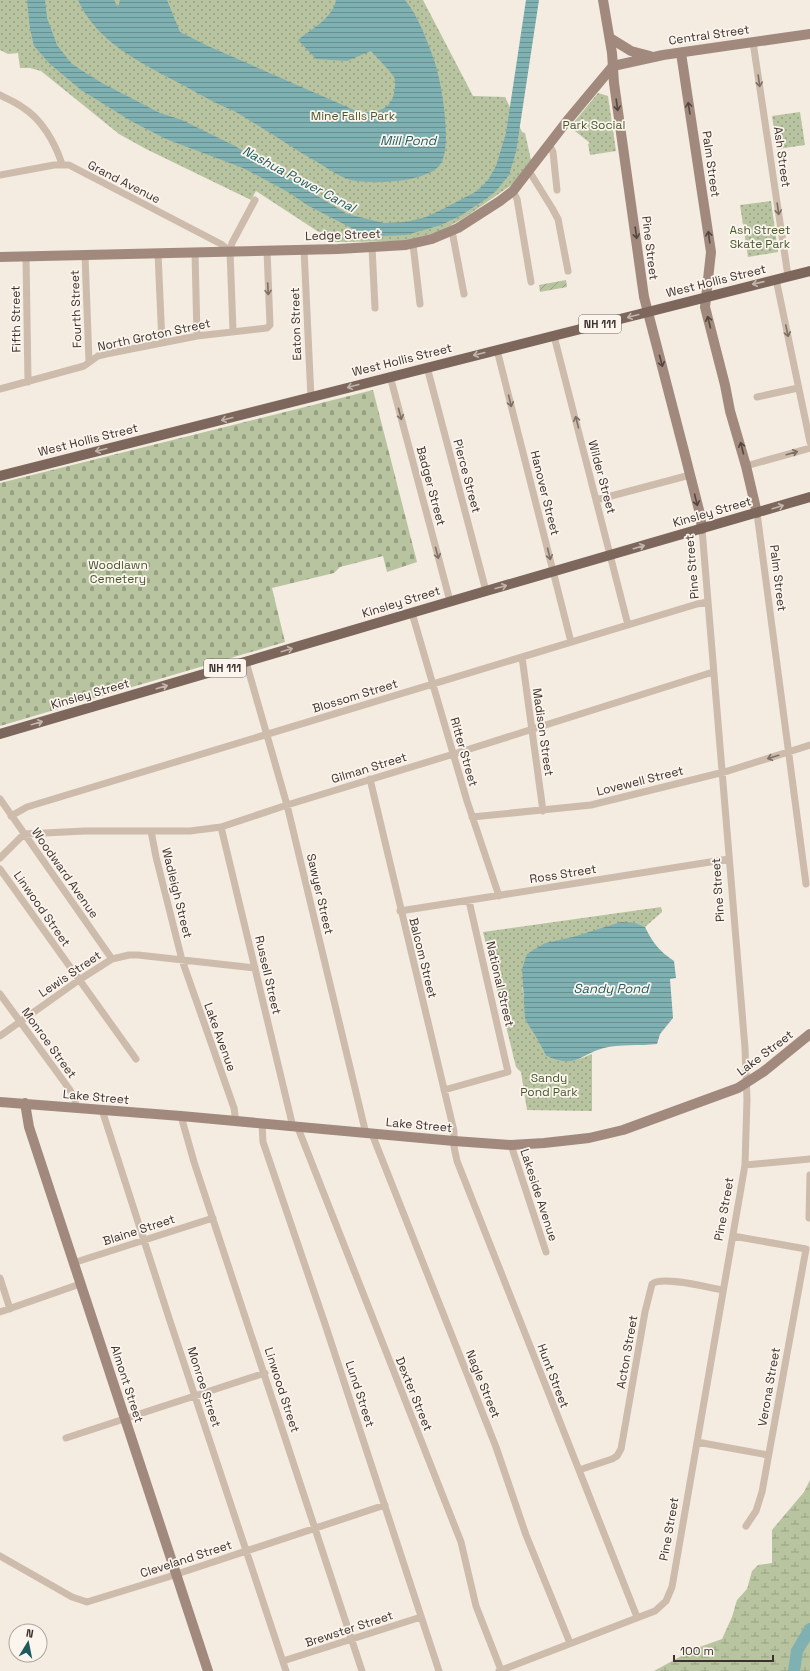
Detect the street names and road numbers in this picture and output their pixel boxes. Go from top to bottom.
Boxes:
street label: Central Street [668,21,750,49]
street label: Ash Street [770,126,794,188]
street label: Palm Street [698,130,724,198]
street label: Grand Avenue [85,157,163,207]
street label: Pine Street [638,215,662,281]
street label: Ledge Street [305,226,381,244]
street label: West Hollis Street [664,261,768,301]
street label: Fourth Street [67,270,85,348]
street label: Fifth Street [7,285,25,353]
street label: Eaton Street [287,287,305,361]
street label: North Groton Street [96,315,212,355]
road number: NH 111 [579,315,621,333]
street label: West Hollis Street [350,340,454,380]
street label: West Hollis Street [36,420,140,460]
street label: Pierce Street [449,437,485,515]
street label: Wilder Street [585,438,619,516]
street label: Badger Street [413,445,449,527]
street label: Hanover Street [527,449,563,537]
street label: Kinsley Street [671,493,753,531]
street label: Pine Street [681,534,703,600]
street label: Palm Street [766,544,790,612]
street label: Kinsley Street [360,582,442,622]
road number: NH 111 [204,659,246,677]
street label: Kinsley Street [49,675,131,713]
street label: Blossom Street [310,675,400,717]
street label: Madison Street [529,687,557,777]
street label: Ritter Street [446,716,482,788]
street label: Gilman Street [329,749,409,787]
street label: Lovewell Street [595,762,685,800]
street label: Woodward Avenue [28,825,102,921]
street label: Wadleigh Street [158,846,196,940]
street label: Sawyer Street [303,852,337,936]
street label: Pine Street [708,857,728,923]
street label: Ross Street [528,861,598,887]
street label: Linwood Street [10,868,74,950]
street label: Balcom Street [405,916,441,1000]
street label: Russell Street [251,934,285,1016]
street label: National Street [482,940,518,1028]
street label: Lewis Street [36,947,104,1001]
street label: Lake Avenue [200,1000,240,1074]
street label: Monroe Street [18,1004,80,1082]
street label: Lake Street [734,1027,796,1079]
street label: Lake Street [62,1086,130,1108]
street label: Lake Street [385,1114,453,1136]
street label: Lakeside Avenue [517,1147,561,1243]
street label: Pine Street [711,1176,737,1242]
street label: Blaine Street [101,1211,177,1249]
street label: Acton Street [613,1314,641,1390]
street label: Hunt Street [533,1342,573,1410]
street label: Almont Street [107,1343,147,1425]
street label: Monroe Street [183,1345,225,1429]
street label: Linwood Street [261,1345,303,1435]
street label: Verona Street [754,1346,784,1428]
street label: Nagle Street [462,1348,504,1420]
street label: Dexter Street [392,1355,436,1433]
street label: Lund Street [342,1359,378,1429]
street label: Pine Street [656,1496,682,1562]
street label: Cleveland Street [138,1537,234,1581]
street label: Brewster Street [303,1607,395,1651]

